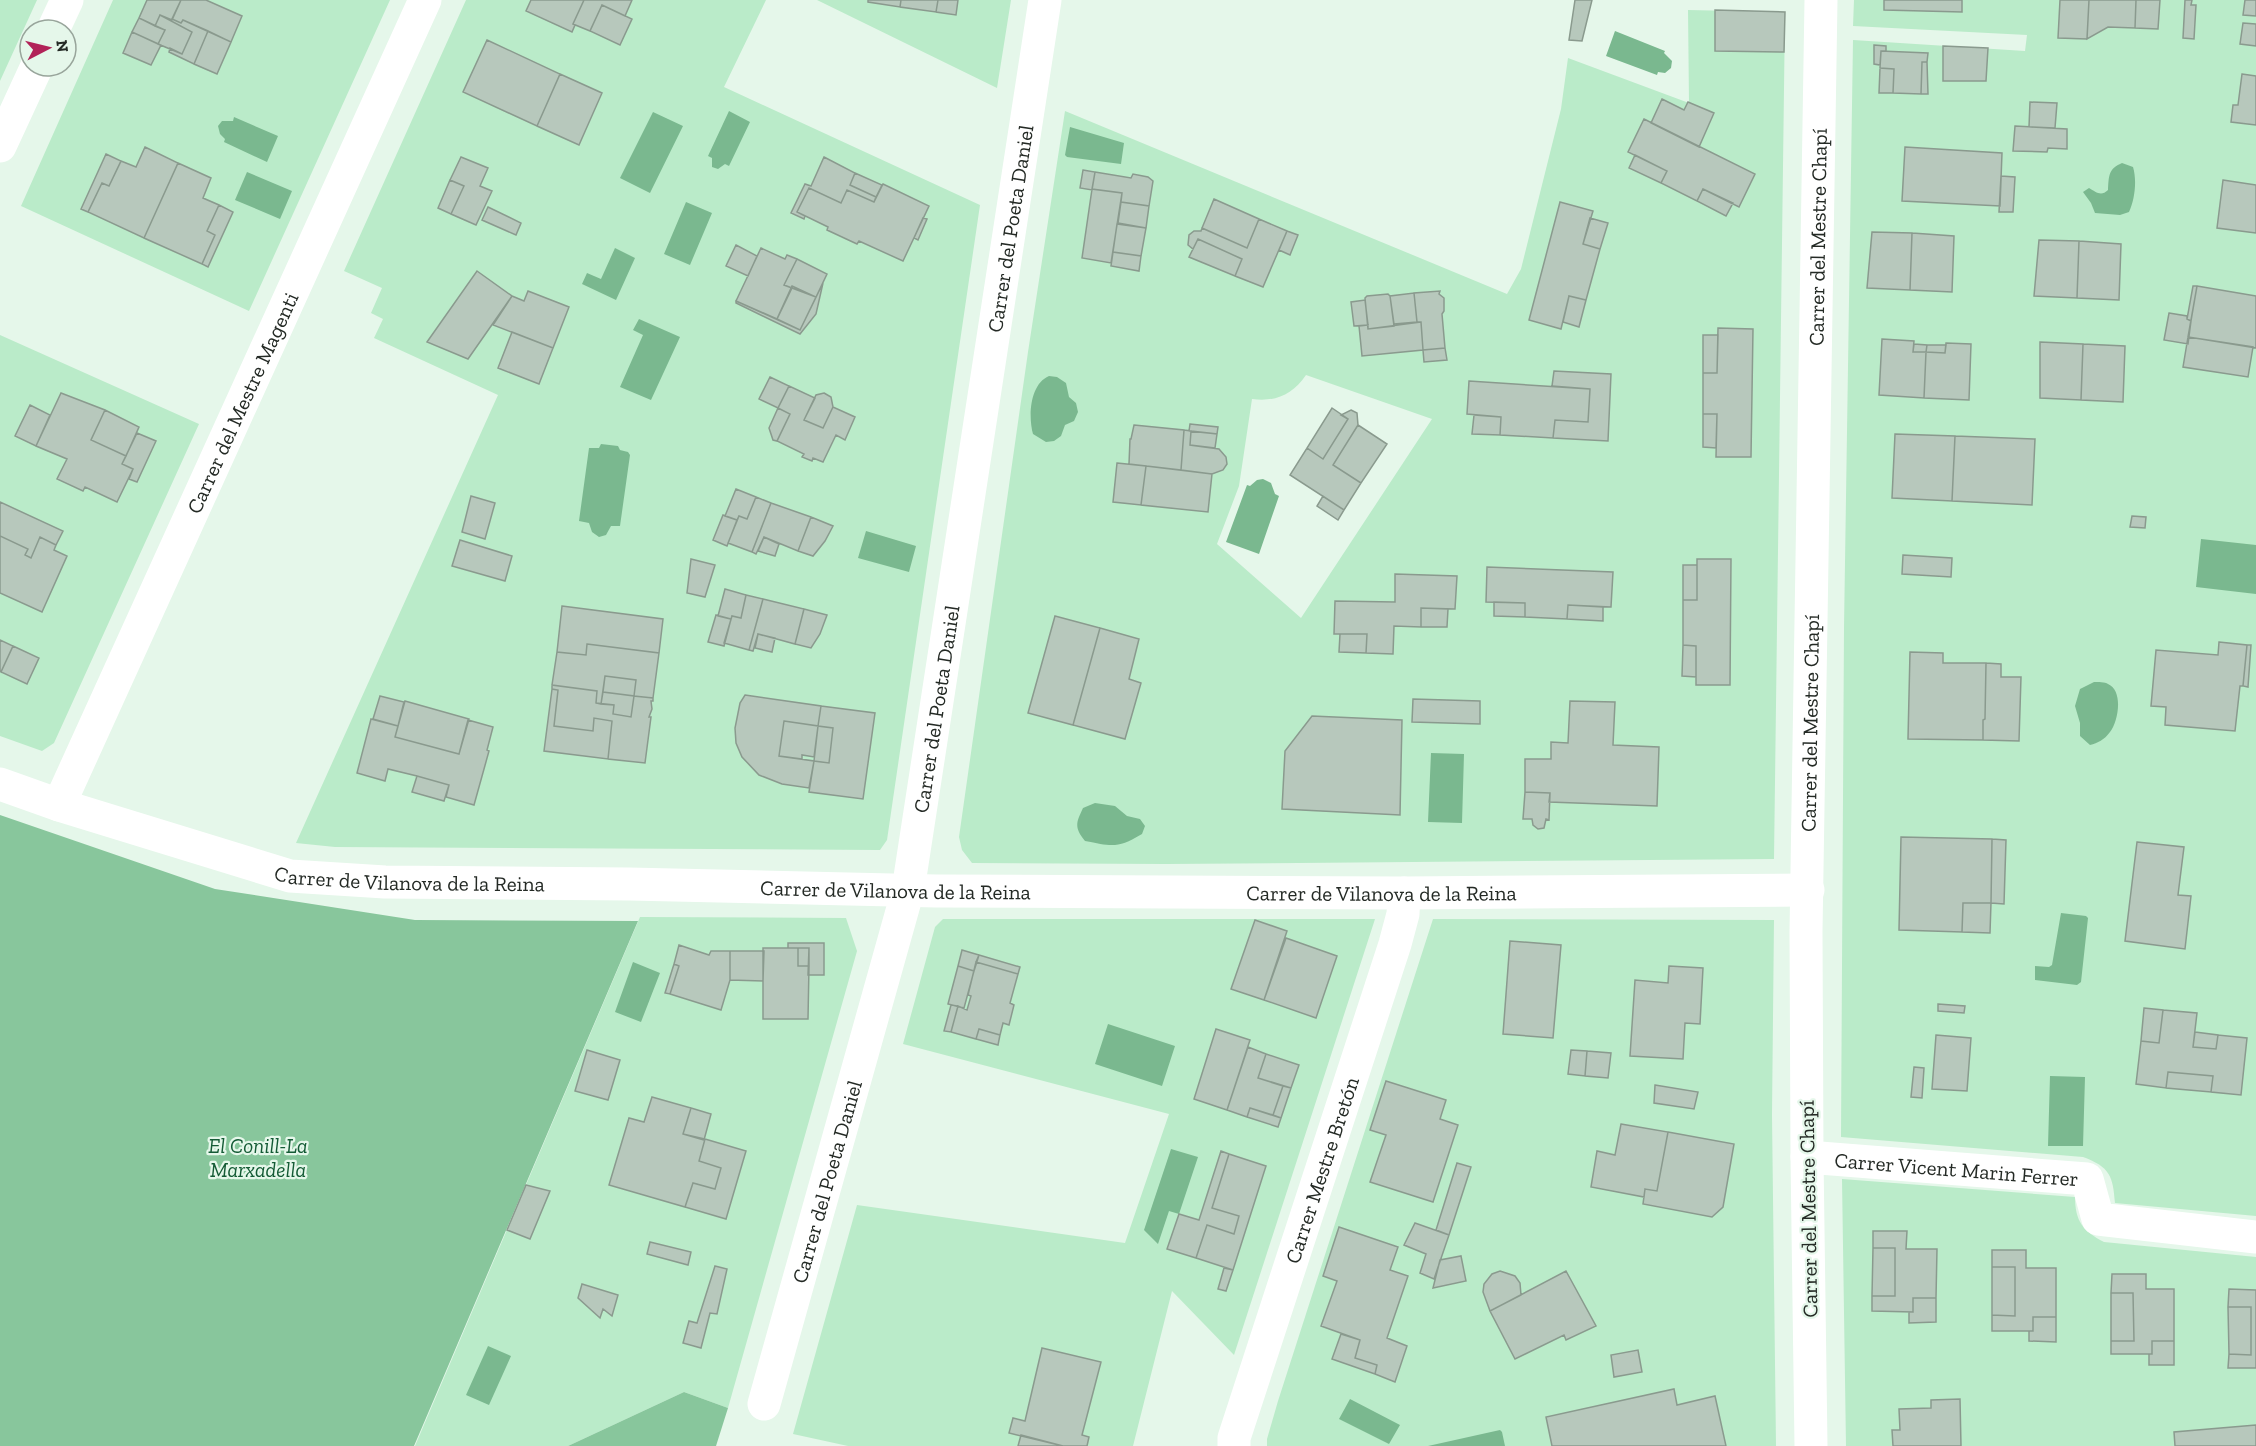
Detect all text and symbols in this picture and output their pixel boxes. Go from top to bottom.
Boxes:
north arrow [18,18,78,78]
text: N [52,39,73,53]
street label: Carrer del Poeta Daniel [982,123,1038,334]
street label: Carrer del Mestre Chapí [1803,128,1831,346]
street label: Carrer del Mestre Magenti [181,288,303,517]
street label: Carrer del Poeta Daniel [908,603,964,814]
street label: Carrer del Mestre Chapí [1795,614,1824,832]
street label: Carrer de Vilanova de la Reina [272,860,545,896]
street label: Carrer de Vilanova de la Reina [760,874,1031,904]
street label: Carrer de Vilanova de la Reina [1246,880,1517,906]
street label: Carrer Mestre Bretón [1279,1073,1363,1266]
street label: Carrer del Poeta Daniel [786,1077,867,1286]
street label: Carrer del Mestre Chapí [1794,1100,1822,1318]
park label: El Conill-La Marxadella [208,1133,308,1182]
street label: Carrer Vicent Marin Ferrer [1834,1147,2079,1191]

